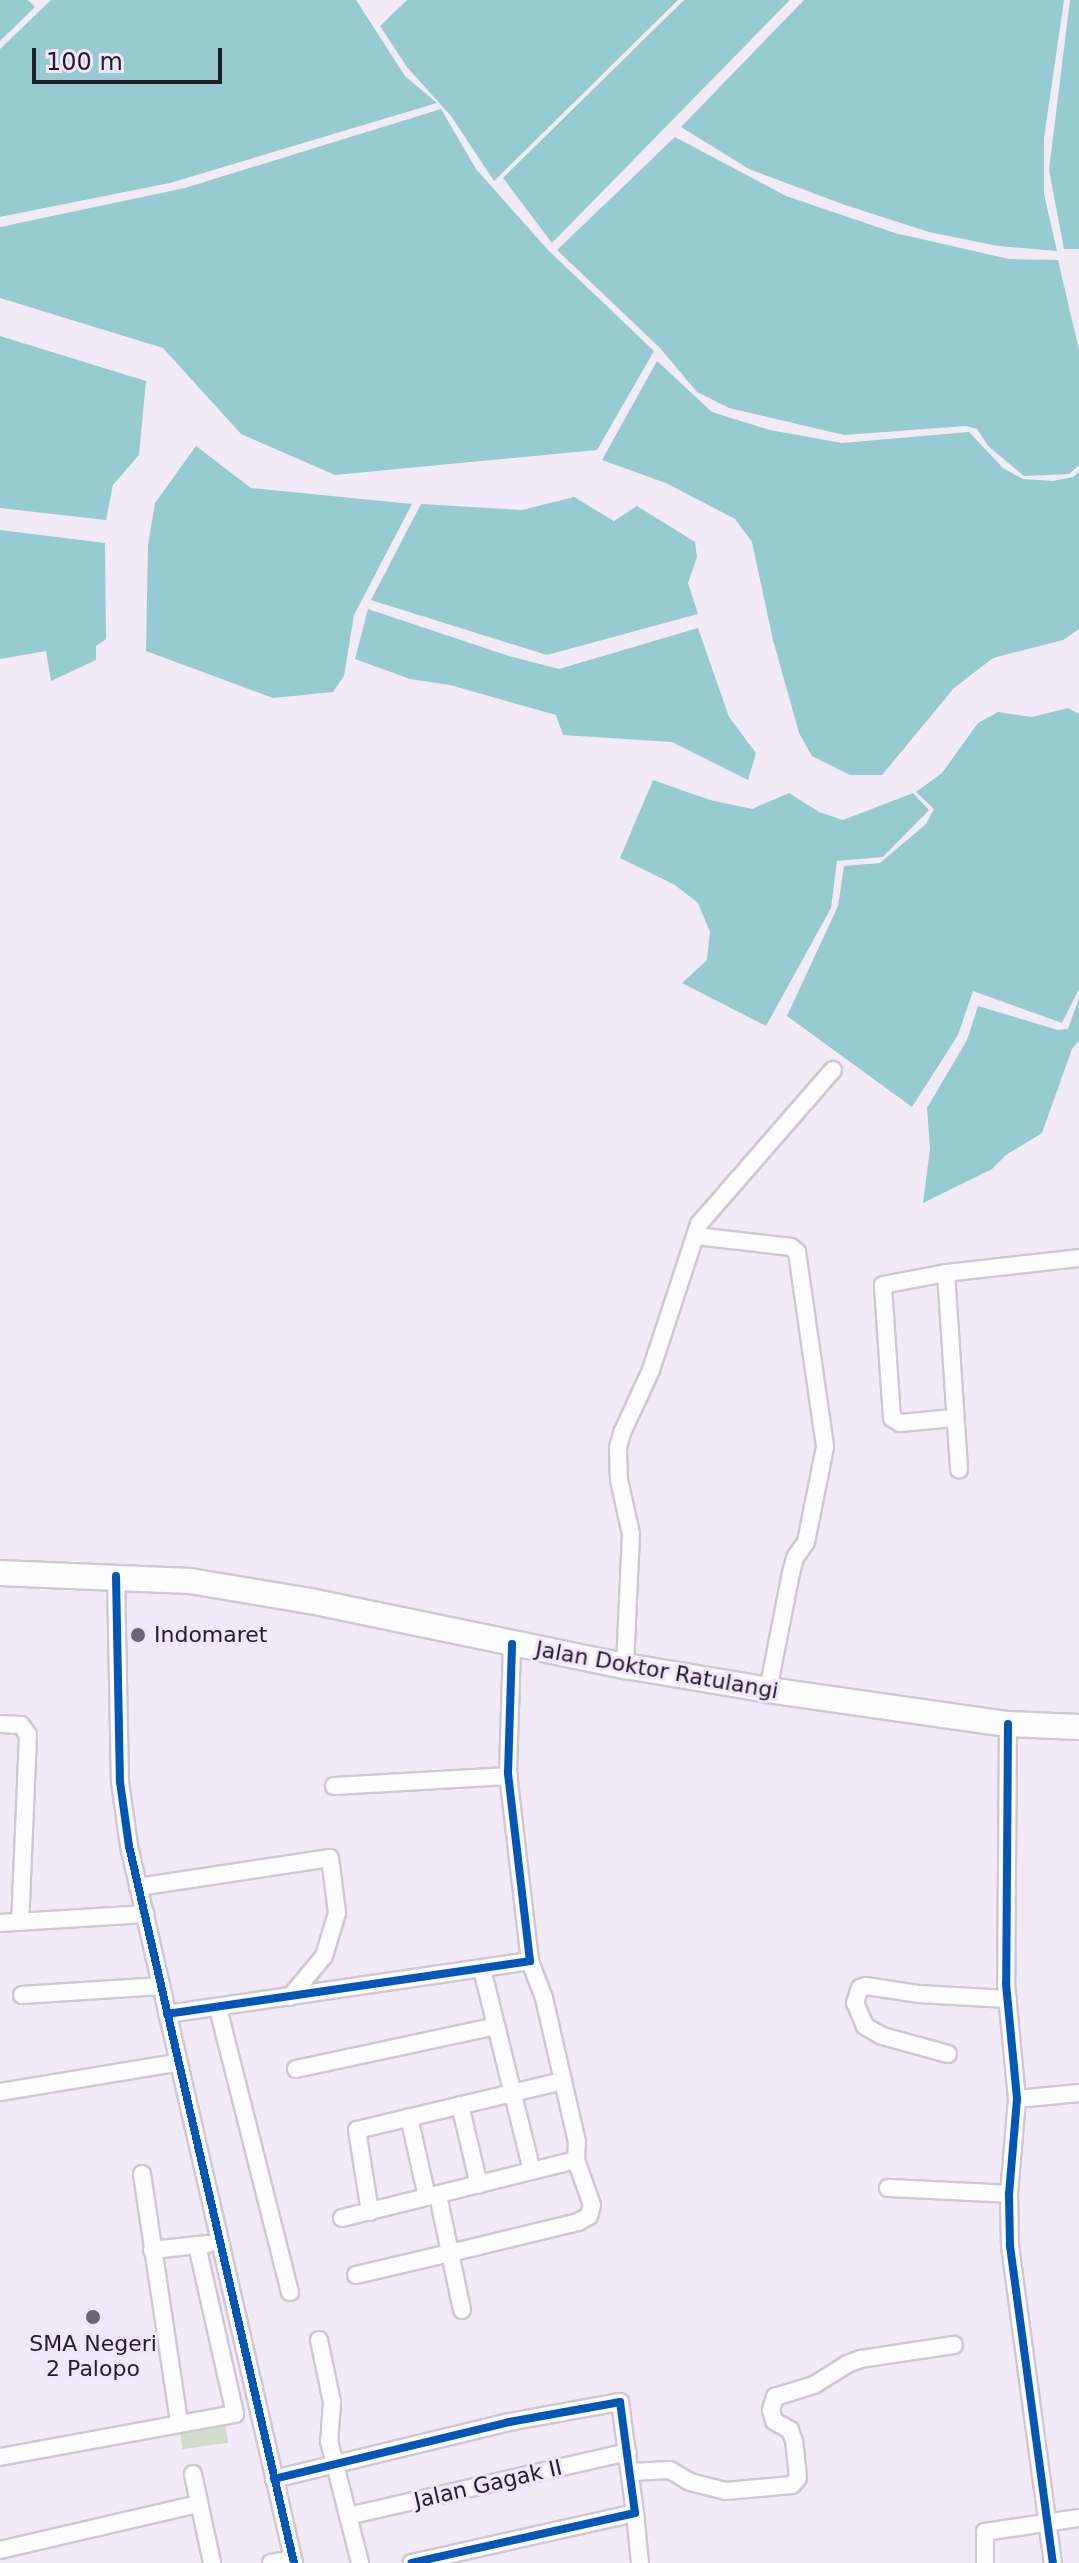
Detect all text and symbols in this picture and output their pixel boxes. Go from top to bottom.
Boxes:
scale bar [36,32,226,82]
text: 100 m [46,48,123,76]
place label: Indomaret [154,1622,267,1648]
marker: Indomaret [129,1626,147,1644]
street label: Jalan Doktor Ratulangi [533,1636,781,1704]
marker: SMA Negeri 2 Palopo [84,2308,102,2326]
place label: SMA Negeri 2 Palopo [29,2330,157,2382]
street label: Jalan Gagak II [411,2454,565,2514]

